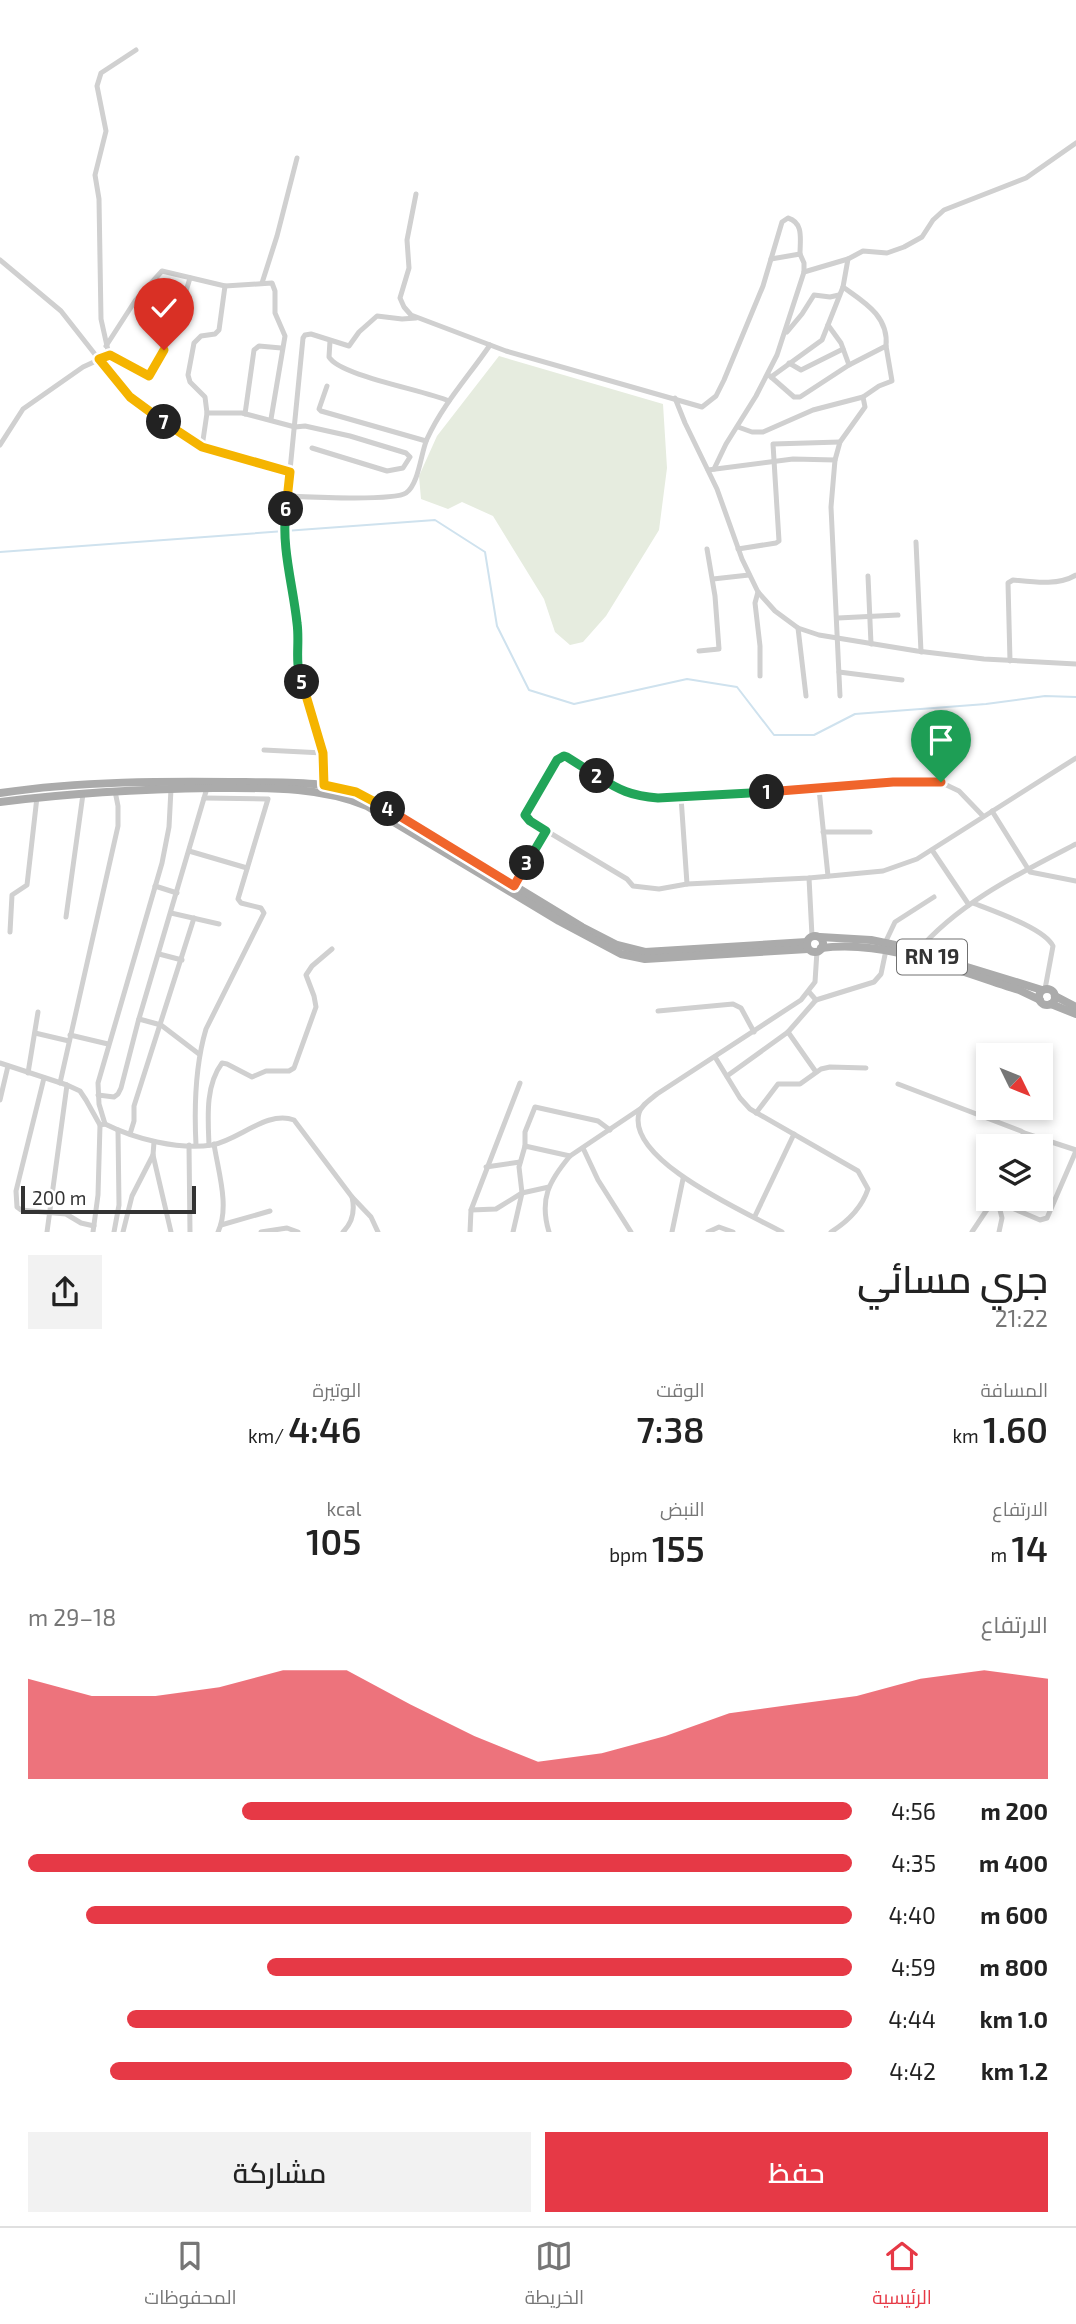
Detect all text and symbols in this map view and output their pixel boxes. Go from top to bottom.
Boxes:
pin [134,278,194,350]
icon: check [145,289,183,327]
pin: 7 [146,404,182,440]
text: 7 [158,410,169,433]
pin: 6 [268,491,304,526]
text: 6 [280,497,291,520]
pin: 5 [284,664,320,700]
text: 5 [296,670,307,693]
pin [911,710,971,782]
icon: arrive [922,721,960,759]
pin: 2 [580,758,614,794]
text: 2 [591,764,602,787]
pin: 1 [750,774,784,810]
text: 1 [762,780,771,803]
pin: 4 [370,792,406,826]
text: 4 [381,797,394,820]
pin: 3 [510,846,544,880]
text: 3 [521,851,532,874]
road number: RN 19 [897,940,967,974]
north arrow [976,1043,1054,1120]
map controls [976,1043,1053,1211]
button: layers [976,1134,1053,1211]
scale bar [21,1183,196,1215]
text: 200 m [32,1186,86,1209]
button: share [28,1255,102,1329]
text: جري مسائي [857,1255,1048,1301]
text: 21:22 [995,1304,1048,1332]
text: الوتيرة [313,1378,361,1401]
text: الوقت [656,1378,705,1401]
text: المسافة [980,1378,1048,1401]
text: 4:46 [288,1408,361,1450]
text: 7:38 [637,1408,705,1450]
text: 1.60 [983,1408,1048,1450]
text: /km [248,1424,288,1447]
text: km [952,1424,983,1447]
text: kcal [327,1497,361,1520]
text: النبض [660,1497,705,1520]
text: الارتفاع [992,1497,1048,1520]
text: 105 [306,1520,361,1562]
text: 155 [652,1527,705,1569]
text: 14 [1011,1527,1048,1569]
text: bpm [609,1543,652,1566]
text: m [990,1543,1011,1566]
text: 18–29 m [28,1603,116,1631]
text: الارتفاع [981,1610,1048,1638]
text: 4:56 [891,1797,936,1825]
text: 200 m [980,1797,1048,1825]
text: 4:35 [891,1849,936,1877]
text: 400 m [979,1849,1048,1877]
text: 4:40 [888,1901,936,1929]
text: 600 m [980,1901,1048,1929]
text: 4:59 [891,1953,936,1981]
text: 800 m [979,1953,1048,1981]
text: 4:44 [888,2005,936,2033]
text: 1.0 km [980,2005,1048,2033]
text: 4:42 [889,2057,936,2085]
text: 1.2 km [981,2057,1048,2085]
button: مشاركة [28,2132,531,2212]
button: حفظ [545,2132,1048,2212]
tab: المحفوظات [144,2237,237,2315]
tab: الخريطة [525,2237,584,2315]
tab: الرئيسية [872,2237,932,2315]

